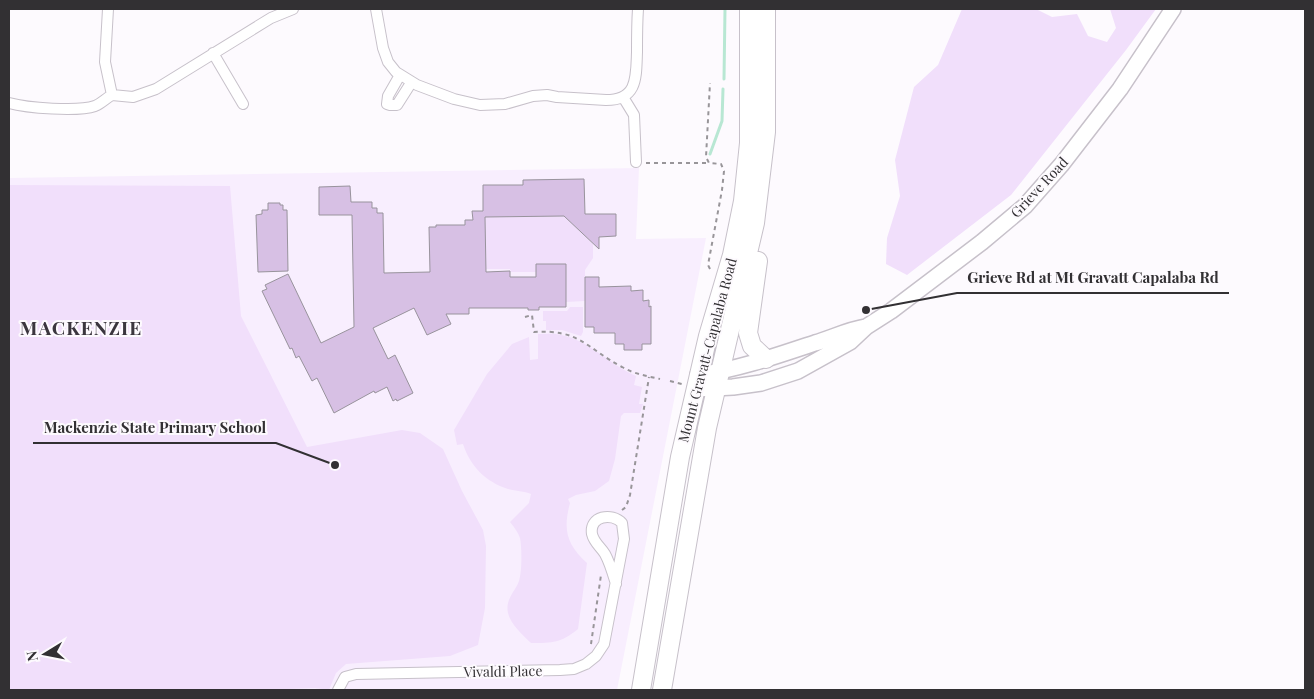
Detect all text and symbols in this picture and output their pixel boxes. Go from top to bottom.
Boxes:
street label: Grieve Road [1006,153,1072,221]
street label: Mount Gravatt-Capalaba Road [673,256,741,444]
callout: Grieve Rd at Mt Gravatt Capalaba Rd [957,263,1229,293]
text: Grieve Rd at Mt Gravatt Capalaba Rd [967,267,1219,287]
district label: MACKENZIE [20,314,142,340]
callout: Mackenzie State Primary School [33,413,276,443]
text: Mackenzie State Primary School [44,417,267,437]
north arrow [20,629,70,679]
text: N [21,650,42,663]
street label: Vivaldi Place [462,661,543,681]

